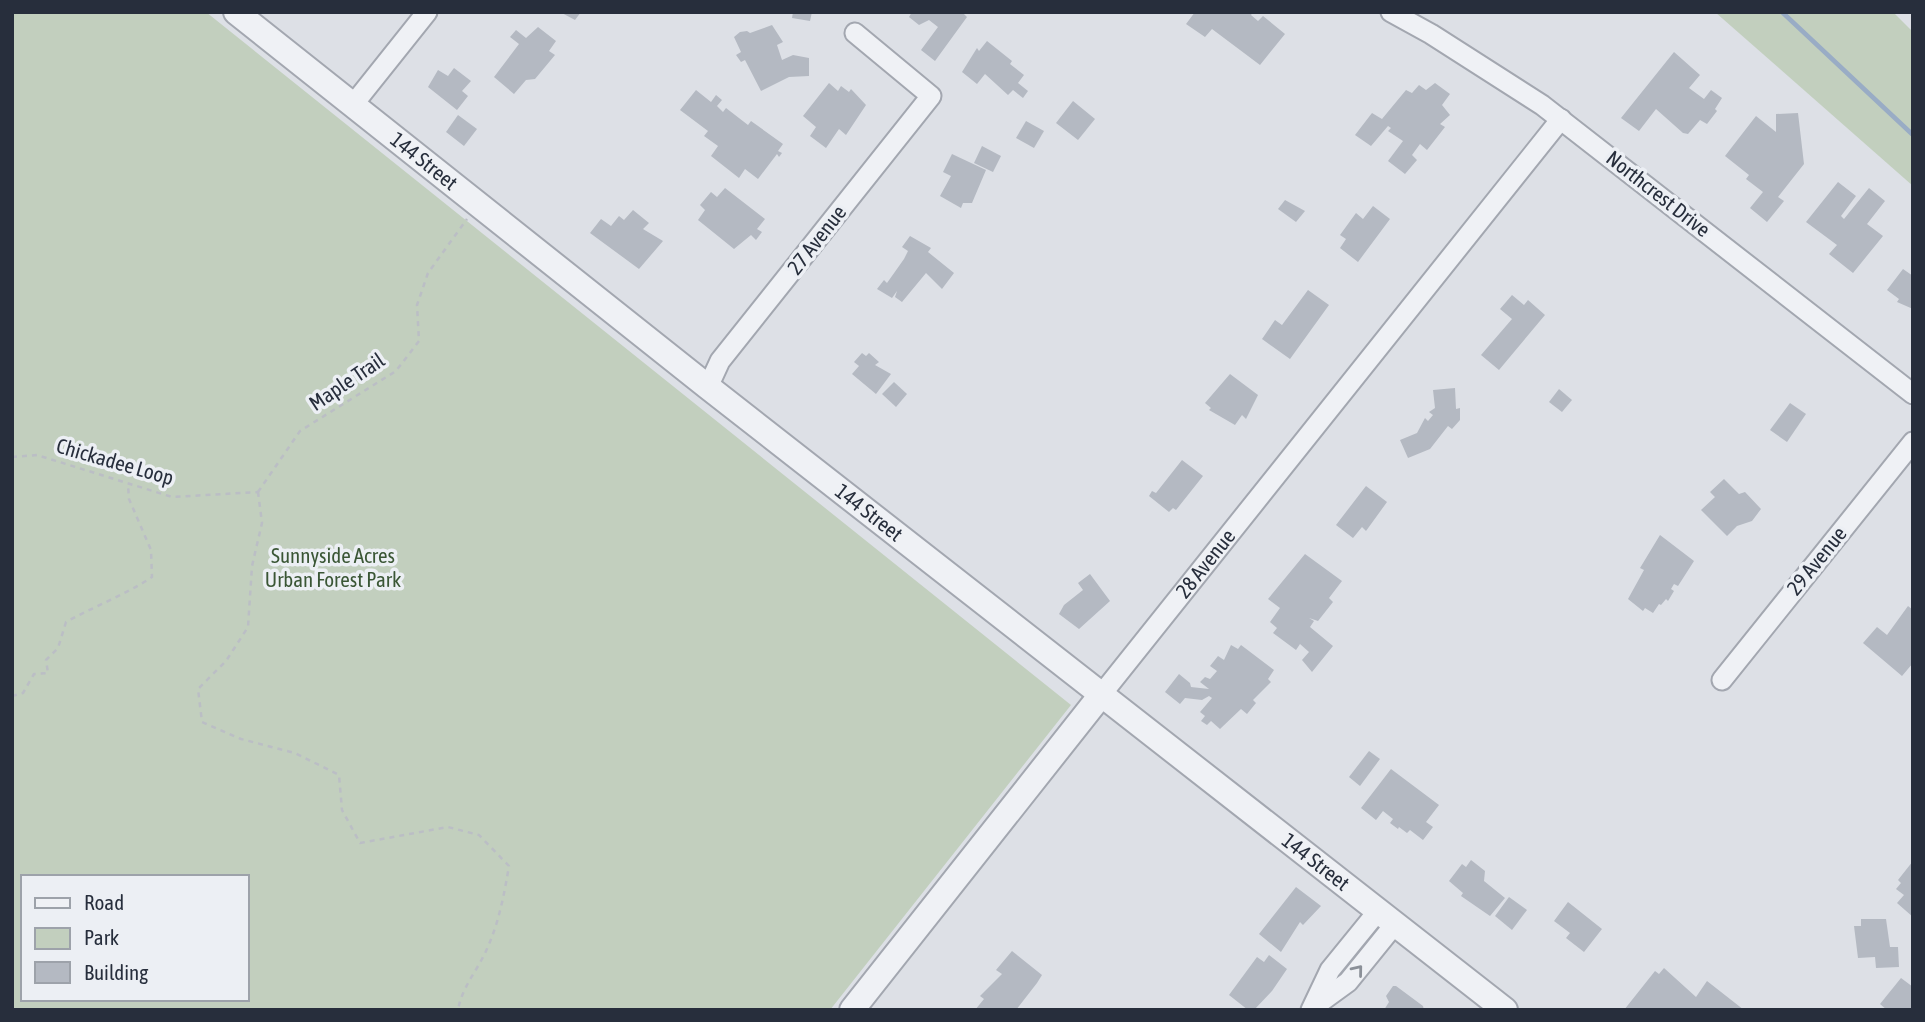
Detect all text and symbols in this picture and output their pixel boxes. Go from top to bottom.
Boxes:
street label: 144 Street [386,127,463,194]
street label: Northcrest Drive [1602,145,1715,241]
street label: 27 Avenue [782,200,851,279]
street label: Maple Trail [304,347,389,415]
street label: Chickadee Loop [54,433,177,489]
street label: 144 Street [831,478,908,546]
street label: 29 Avenue [1781,521,1851,599]
street label: 28 Avenue [1170,524,1240,602]
park label: Sunnyside Acres Urban Forest Park [265,543,401,591]
street label: 144 Street [1278,827,1355,895]
legend [21,875,248,1001]
text: Road [84,890,124,914]
text: Park [84,925,119,949]
text: Building [84,960,148,984]
one-way arrow [1350,965,1362,978]

